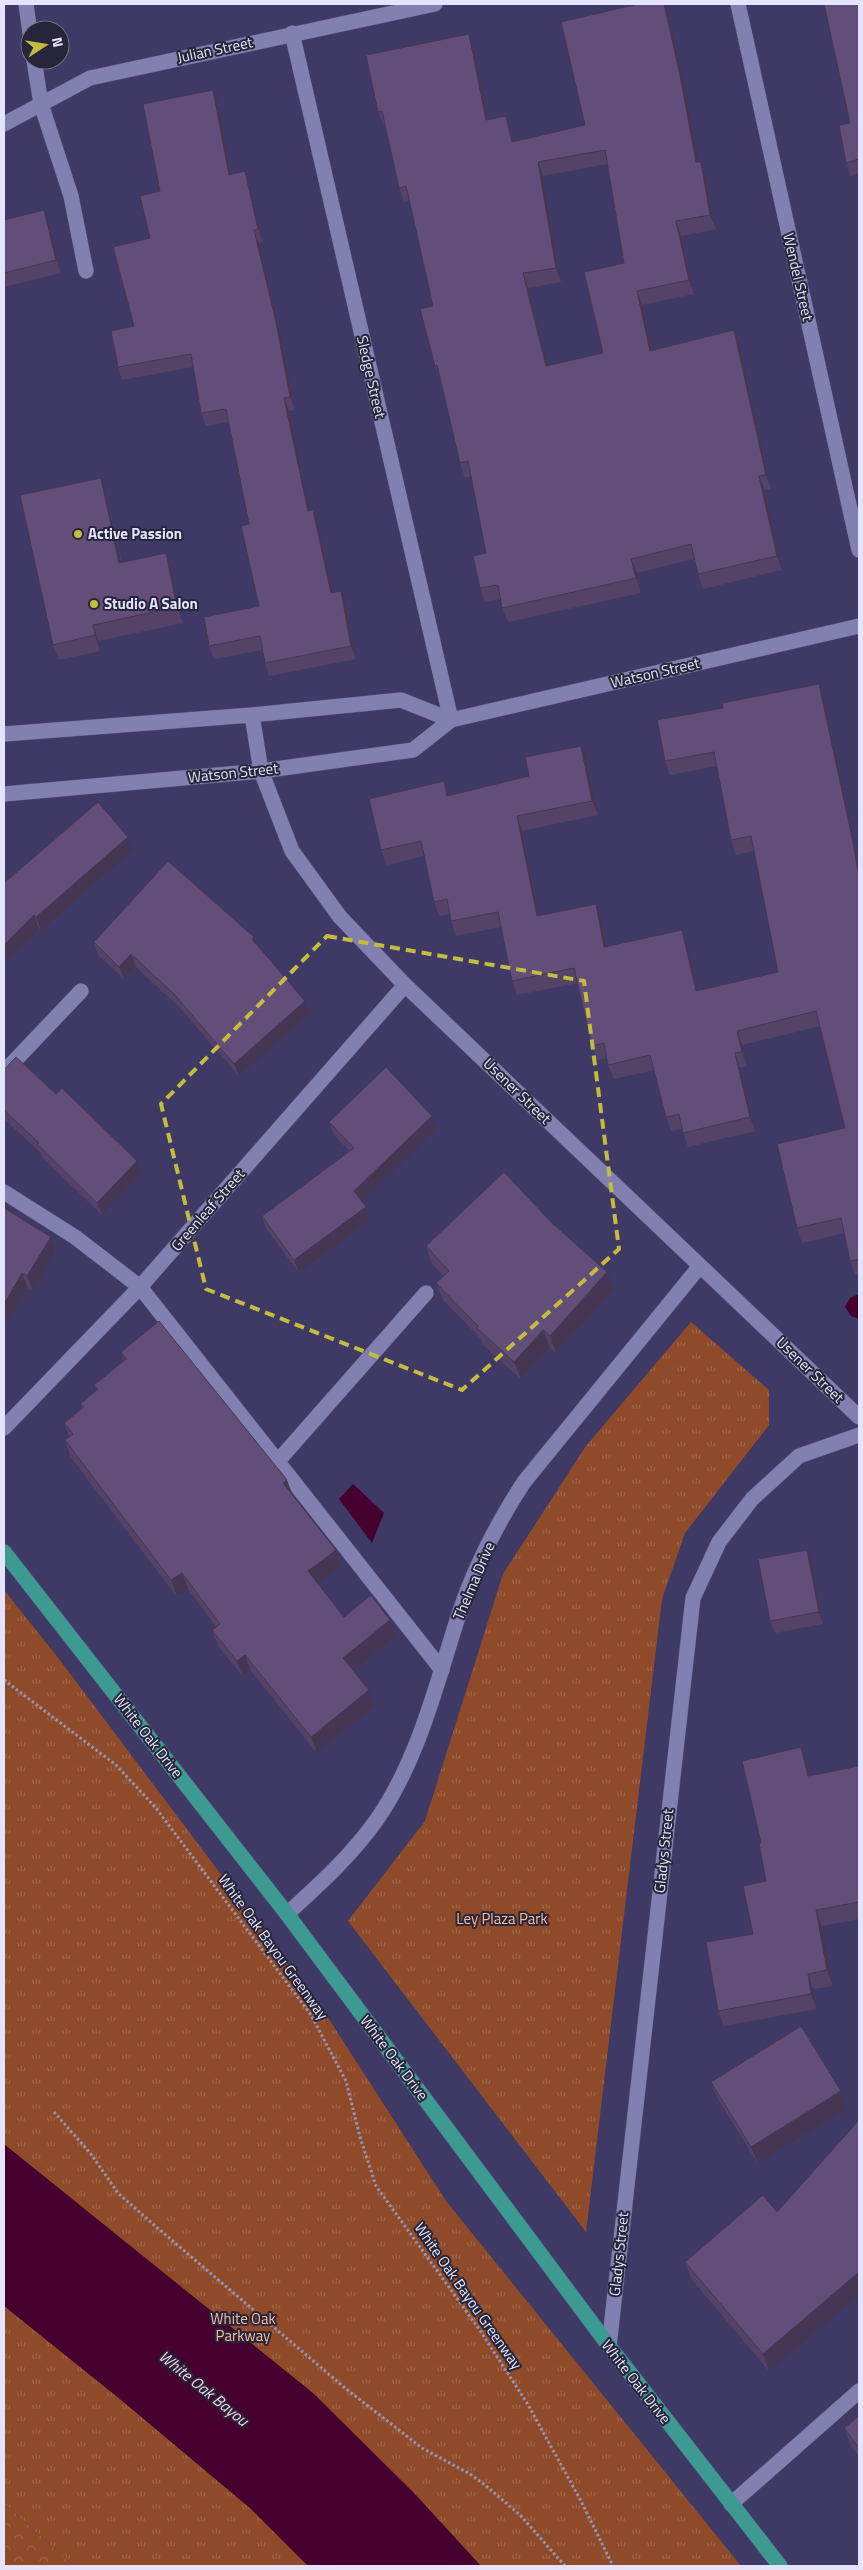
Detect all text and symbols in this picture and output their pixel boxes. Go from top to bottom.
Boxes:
north arrow [20,20,70,70]
street label: Julian Street [175,30,255,69]
text: N [47,35,69,49]
street label: Wendel Street [777,231,820,324]
street label: Sledge Street [351,333,392,421]
place label: Active Passion [88,522,182,545]
marker: Active Passion [72,528,84,540]
place label: Studio A Salon [104,592,198,615]
marker: Studio A Salon [88,598,100,610]
street label: Watson Street [608,651,702,694]
street label: Watson Street [187,756,280,789]
street label: Usener Street [478,1052,557,1130]
street label: Greenleaf Street [165,1163,251,1256]
street label: Usener Street [771,1331,850,1409]
street label: Thelma Drive [447,1538,500,1624]
street label: White Oak Drive [108,1689,189,1783]
street label: Gladys Street [648,1807,679,1894]
street label: White Oak Bayou Greenway [213,1869,334,2024]
park label: Ley Plaza Park [456,1907,548,1930]
street label: White Oak Drive [355,2010,434,2105]
street label: Gladys Street [603,2210,634,2297]
street label: White Oak Bayou Greenway [409,2217,528,2374]
park label: White Oak Parkway [210,2307,276,2347]
street label: White Oak Drive [596,2335,677,2429]
water label: White Oak Bayou [154,2344,255,2432]

